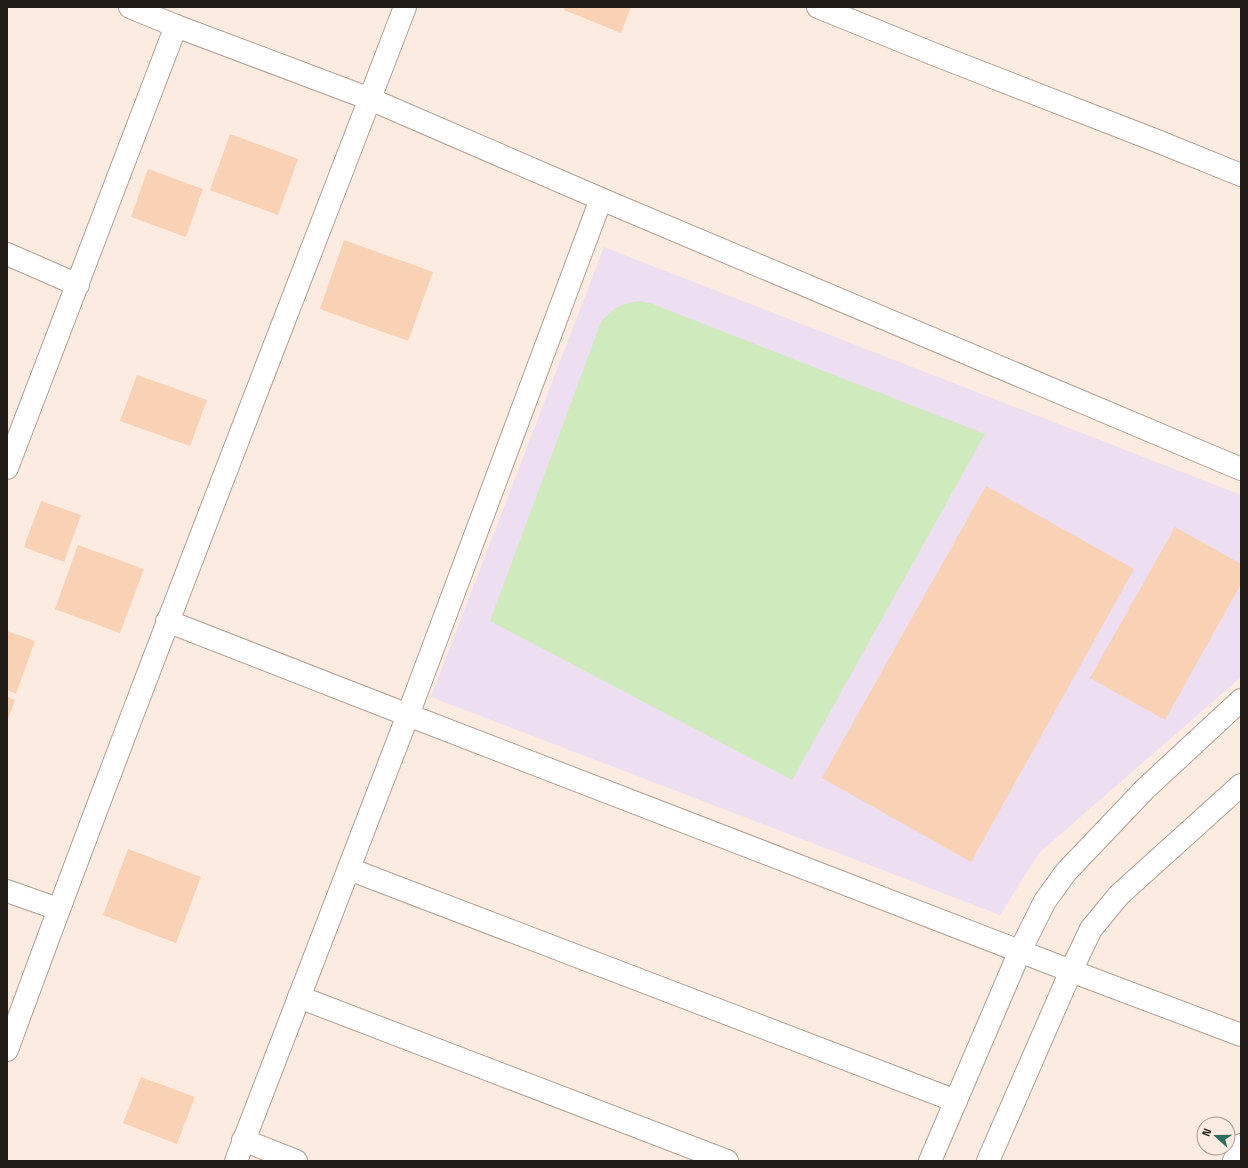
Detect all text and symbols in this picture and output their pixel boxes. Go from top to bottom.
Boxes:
north arrow [1196,1116,1236,1156]
text: N [1199,1126,1215,1138]

